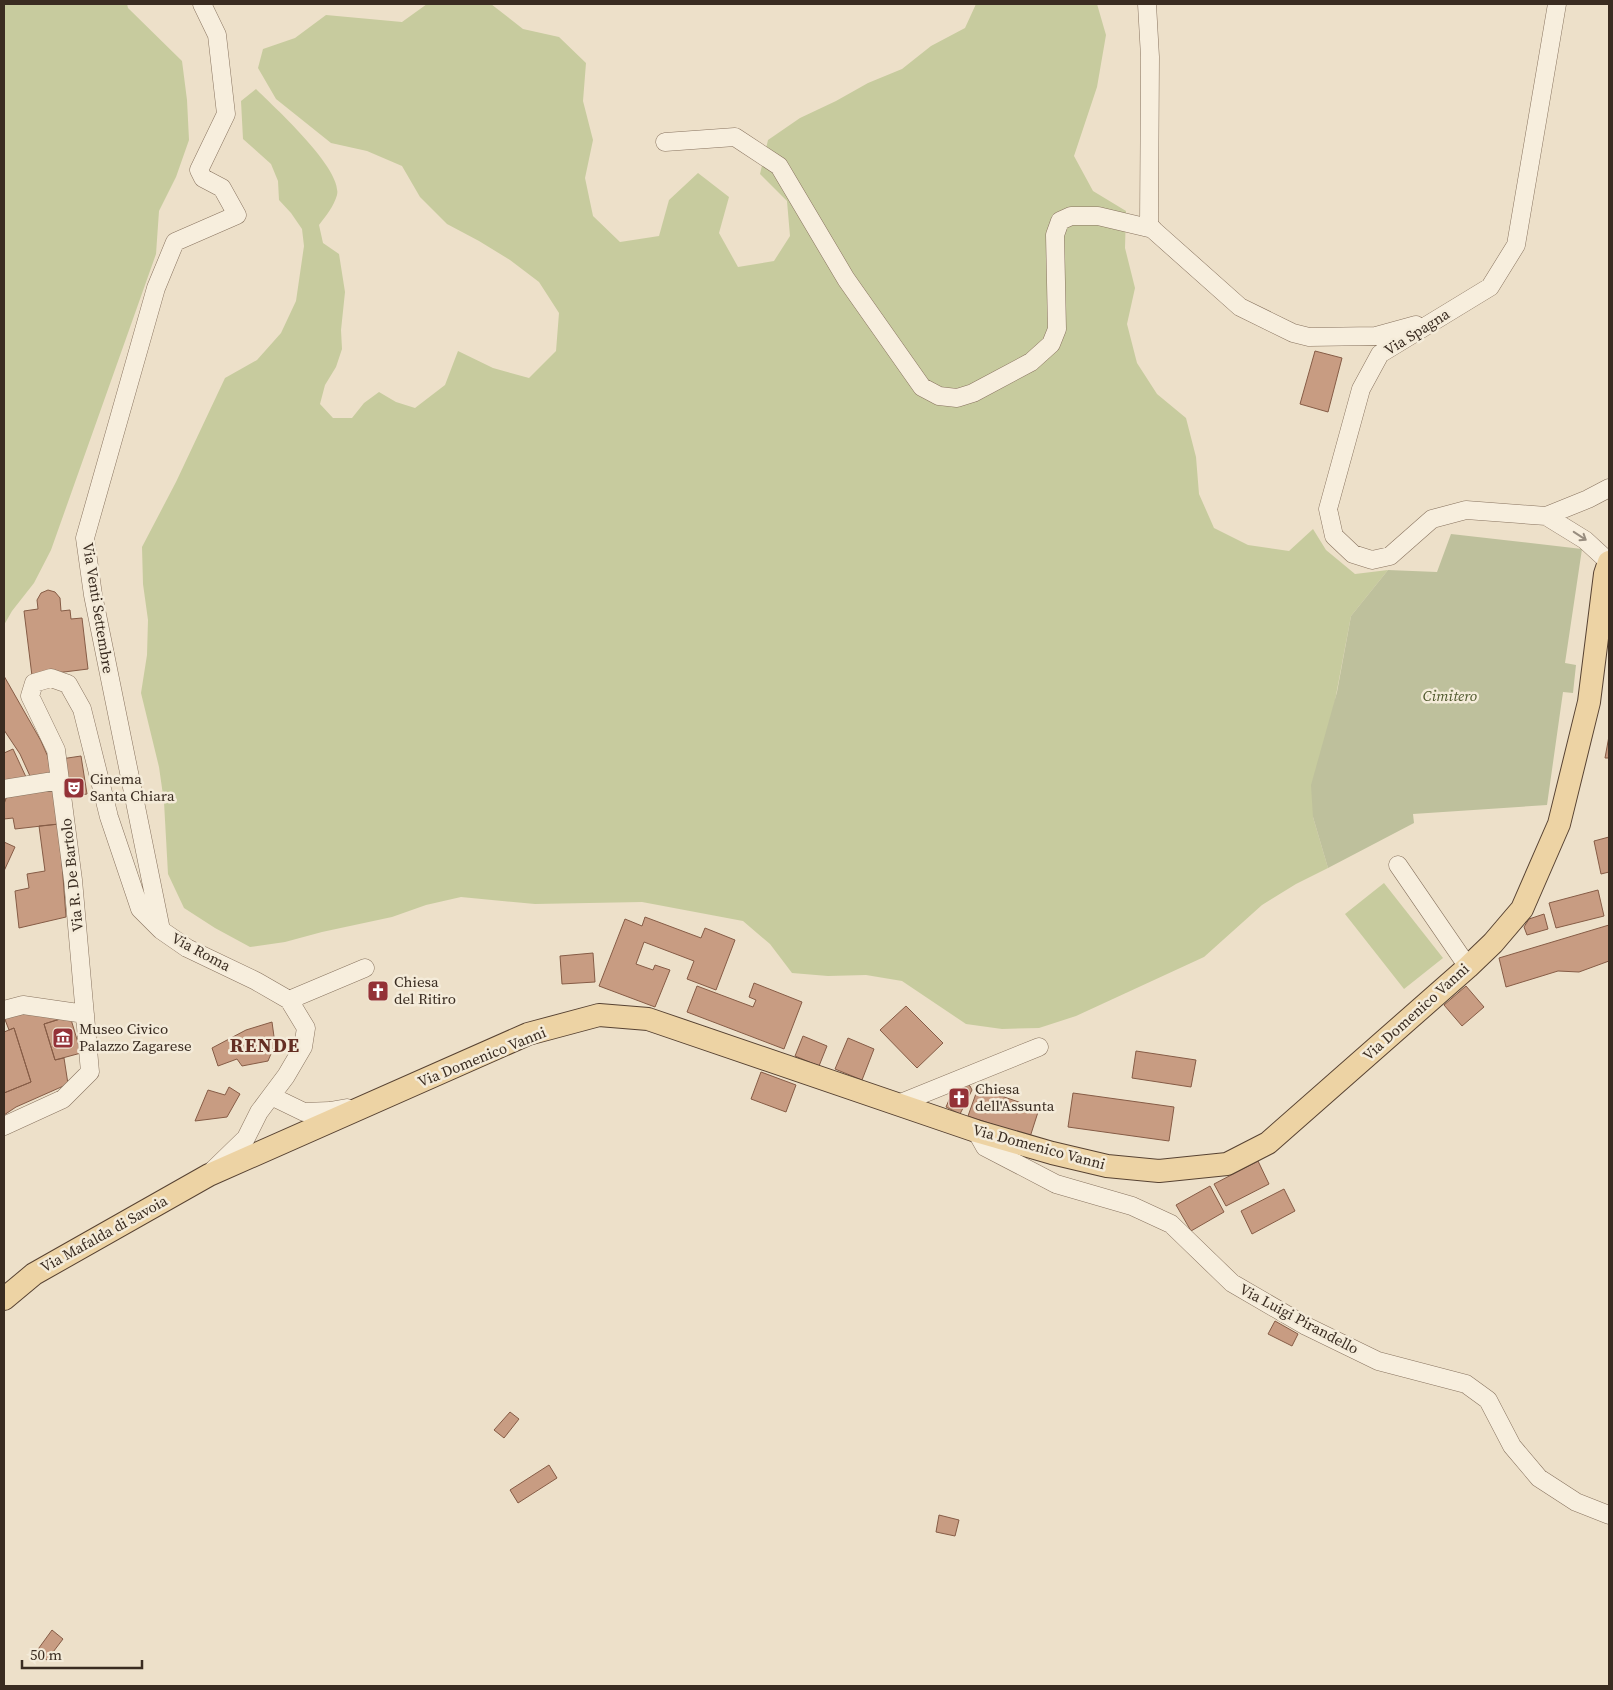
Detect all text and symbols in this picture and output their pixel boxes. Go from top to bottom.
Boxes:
street label: Via Spagna [1380,303,1454,360]
one-way arrow [1572,532,1586,542]
street label: Via Venti Settembre [78,541,119,675]
park label: Cimitero [1423,685,1477,706]
place label: Cinema Santa Chiara [90,768,175,806]
theatre icon: Cinema Santa Chiara [62,776,86,800]
street label: Via R. De Bartolo [55,817,88,933]
street label: Via Roma [168,927,235,976]
street label: Via Domenico Vanni [1358,958,1473,1065]
place label: Chiesa del Ritiro [394,971,456,1009]
church icon: Chiesa del Ritiro [366,979,390,1003]
place label: Museo Civico Palazzo Zagarese [79,1018,192,1056]
street label: Via Domenico Vanni [415,1021,549,1092]
museum icon: Museo Civico Palazzo Zagarese [51,1026,75,1050]
district label: RENDE [230,1031,300,1059]
place label: Chiesa dell'Assunta [975,1078,1055,1116]
church icon: Chiesa dell'Assunta [947,1086,971,1110]
street label: Via Domenico Vanni [970,1119,1108,1174]
street label: Via Mafalda di Savoia [37,1190,171,1277]
street label: Via Luigi Pirandello [1236,1278,1363,1359]
scale bar [22,1638,142,1670]
text: 50 m [30,1644,62,1665]

